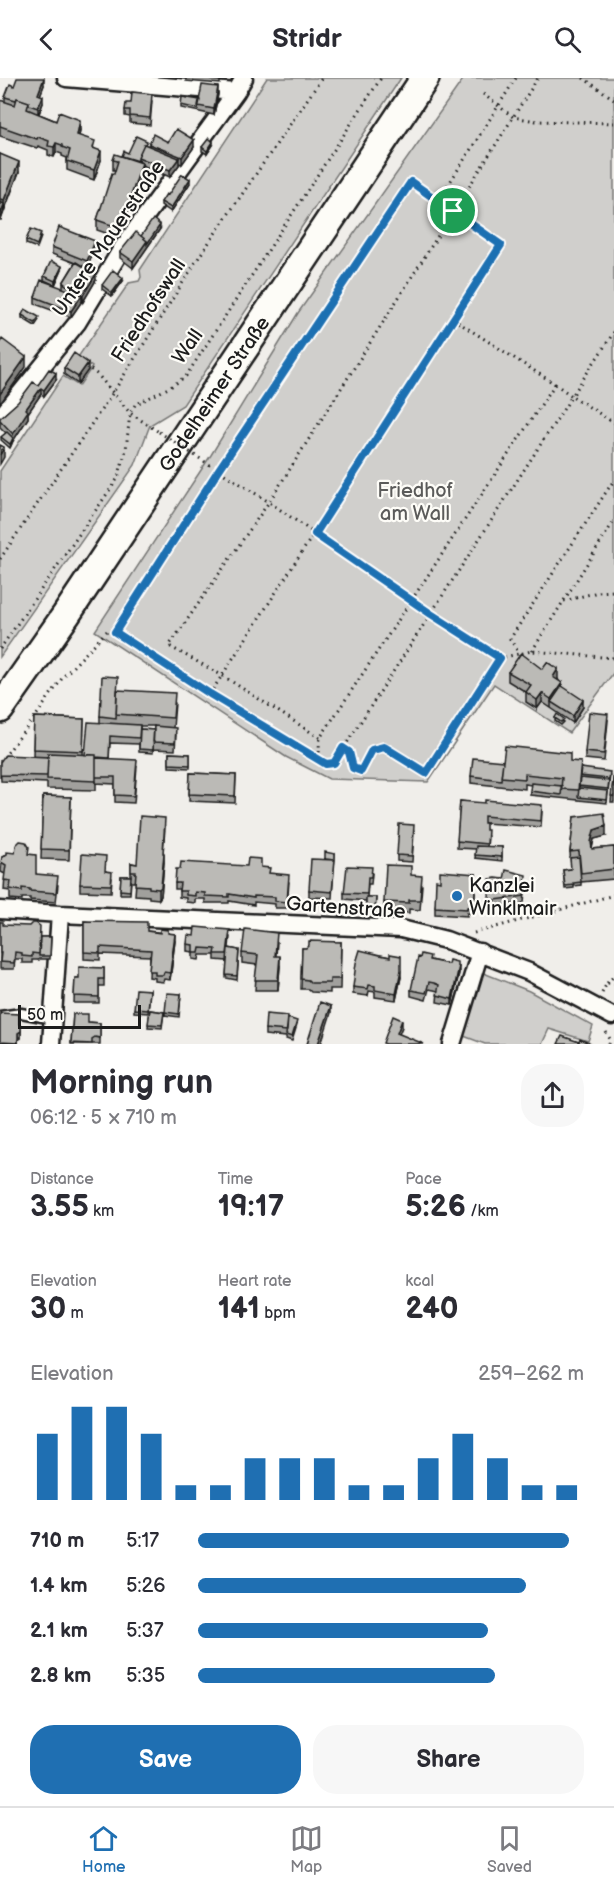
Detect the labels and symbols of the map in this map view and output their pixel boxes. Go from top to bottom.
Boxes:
street label: Untere Mauerstraße [48,156,170,321]
pin [427,185,478,236]
street label: Friedhofswall [107,254,191,367]
street label: Godelheimer Straße [154,312,275,477]
street label: Wall [167,324,208,369]
park label: Friedhof am Wall [377,479,453,526]
place label: Kanzlei Winklmair [469,874,557,921]
marker: Kanzlei Winklmair [450,889,464,903]
street label: Gartenstraße [285,892,407,924]
scale bar [18,1002,141,1030]

